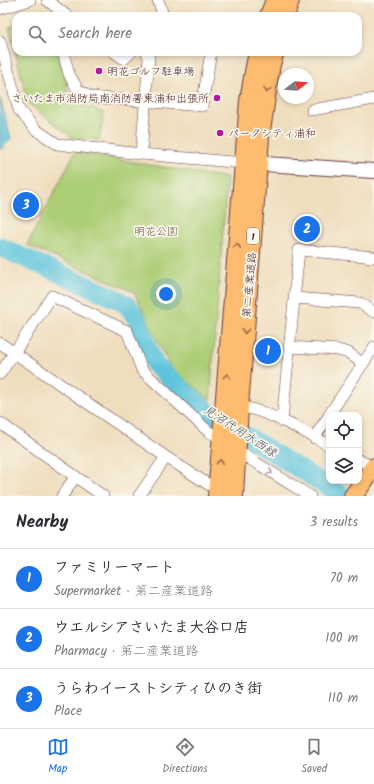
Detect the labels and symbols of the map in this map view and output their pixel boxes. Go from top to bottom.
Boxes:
place label: 明花ゴルフ駐車場 [107,63,195,81]
marker: 明花ゴルフ駐車場 [94,66,104,76]
north arrow [278,68,314,104]
one-way arrow [263,87,272,93]
place label: さいたま市消防局南消防署東浦和出張所 [11,90,209,108]
marker: さいたま市消防局南消防署東浦和出張所 [212,93,222,103]
place label: パークシティ浦和 [228,125,316,143]
marker: パークシティ浦和 [215,128,225,138]
pin: 3 [13,190,39,220]
pin: 2 [294,214,320,244]
park label: 明花公園 [134,223,178,241]
road number: 1 [247,228,259,244]
one-way arrow [233,243,242,249]
street label: 第二産業道路 [238,251,262,319]
your location [156,284,176,304]
one-way arrow [241,328,250,334]
pin: 1 [255,336,281,366]
one-way arrow [222,373,231,379]
water label: 見沼代用水西縁 [199,401,281,463]
one-way arrow [215,459,224,465]
one-way arrow [266,467,273,474]

